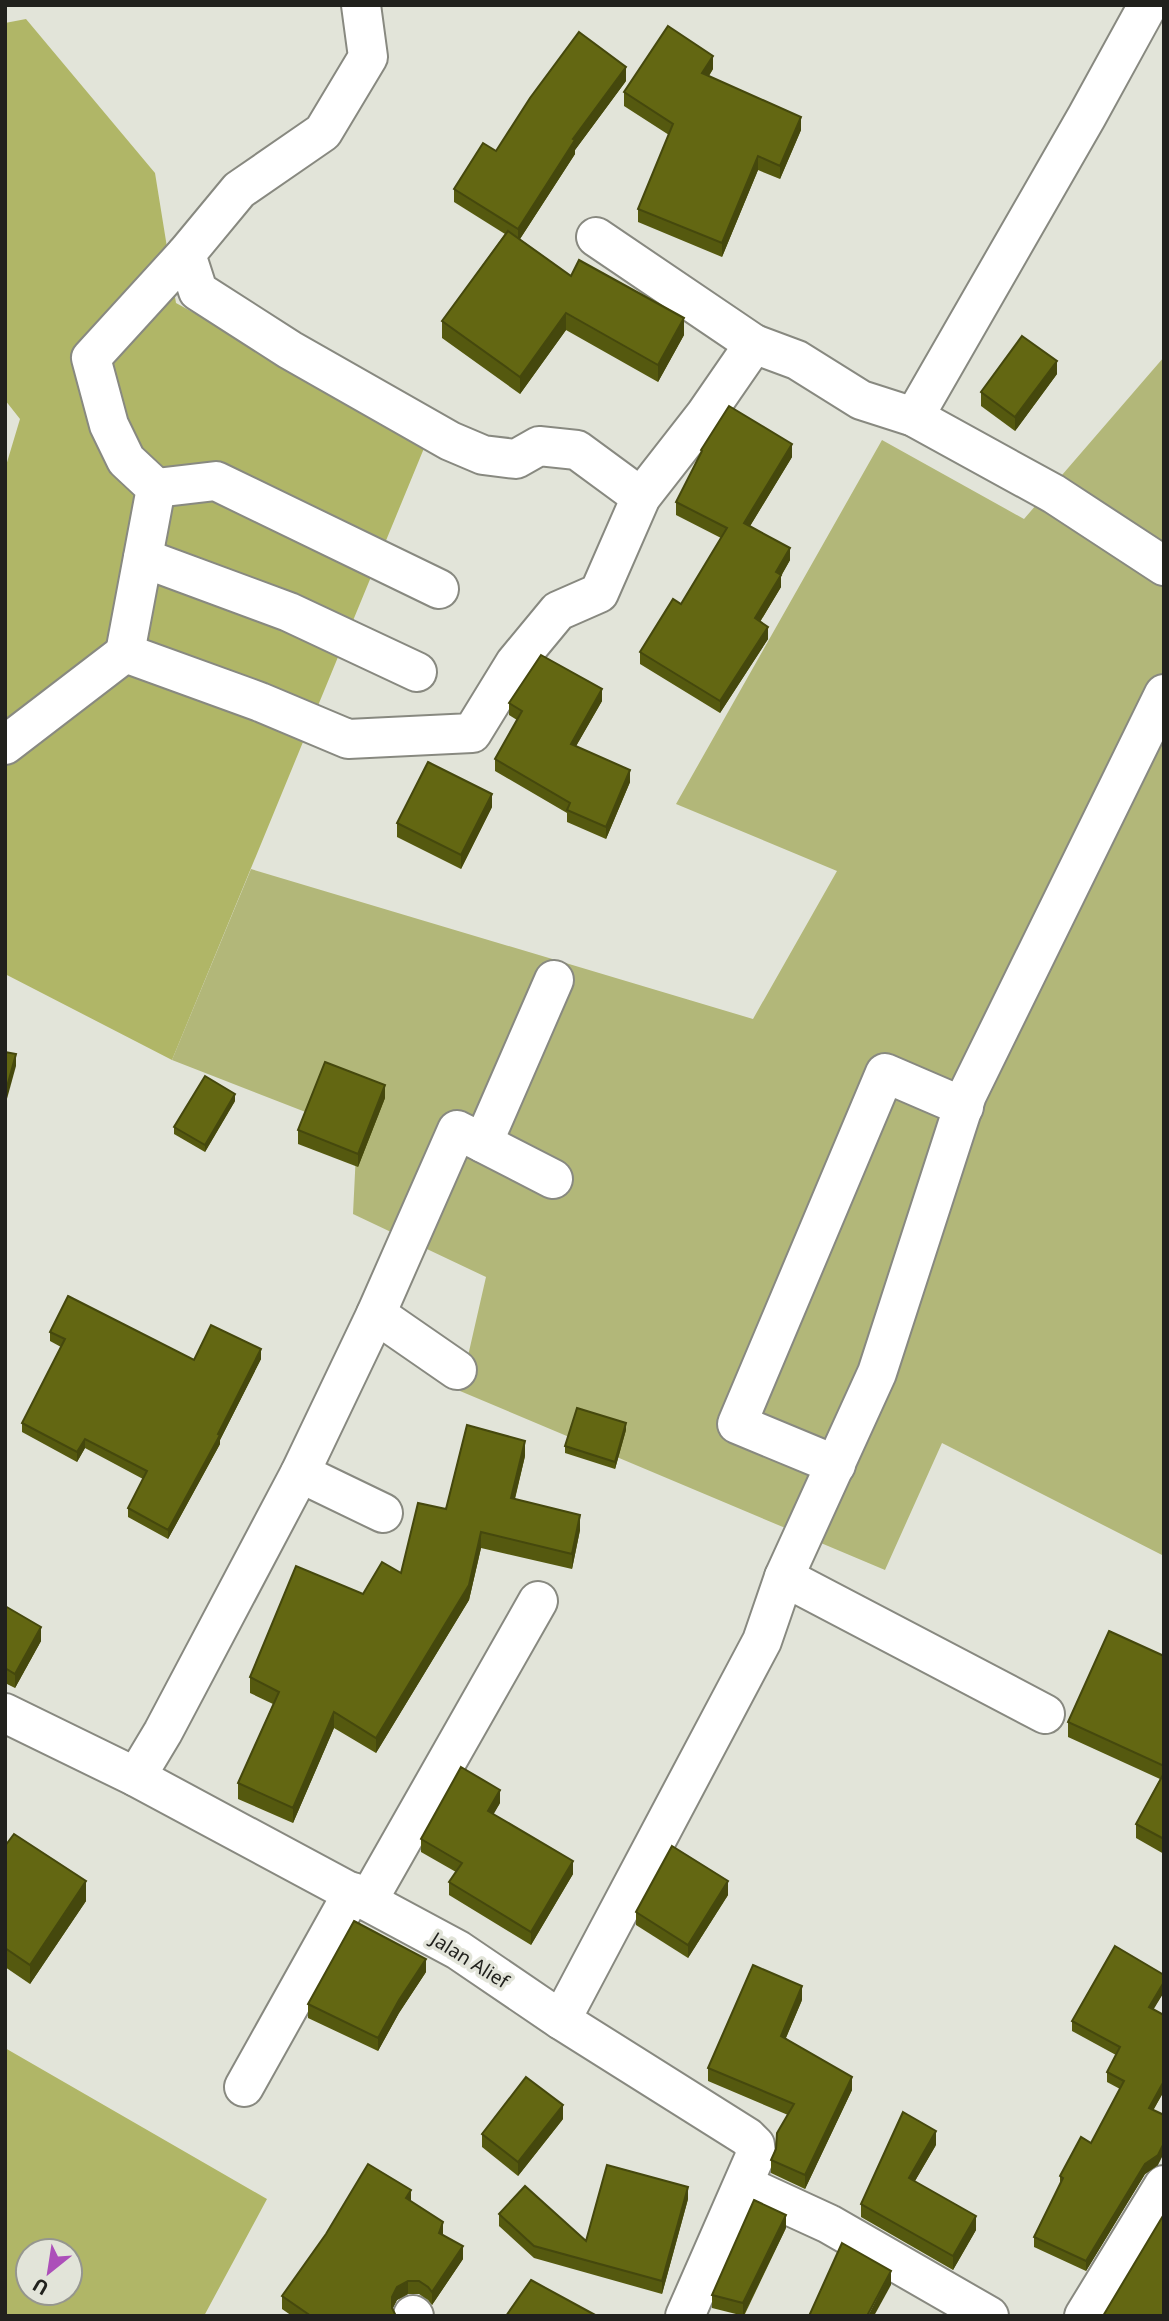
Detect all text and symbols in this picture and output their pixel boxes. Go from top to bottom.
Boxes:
street label: Jalan Alief [424,1925,515,1995]
north arrow [14,2237,84,2307]
text: U [28,2272,53,2302]

